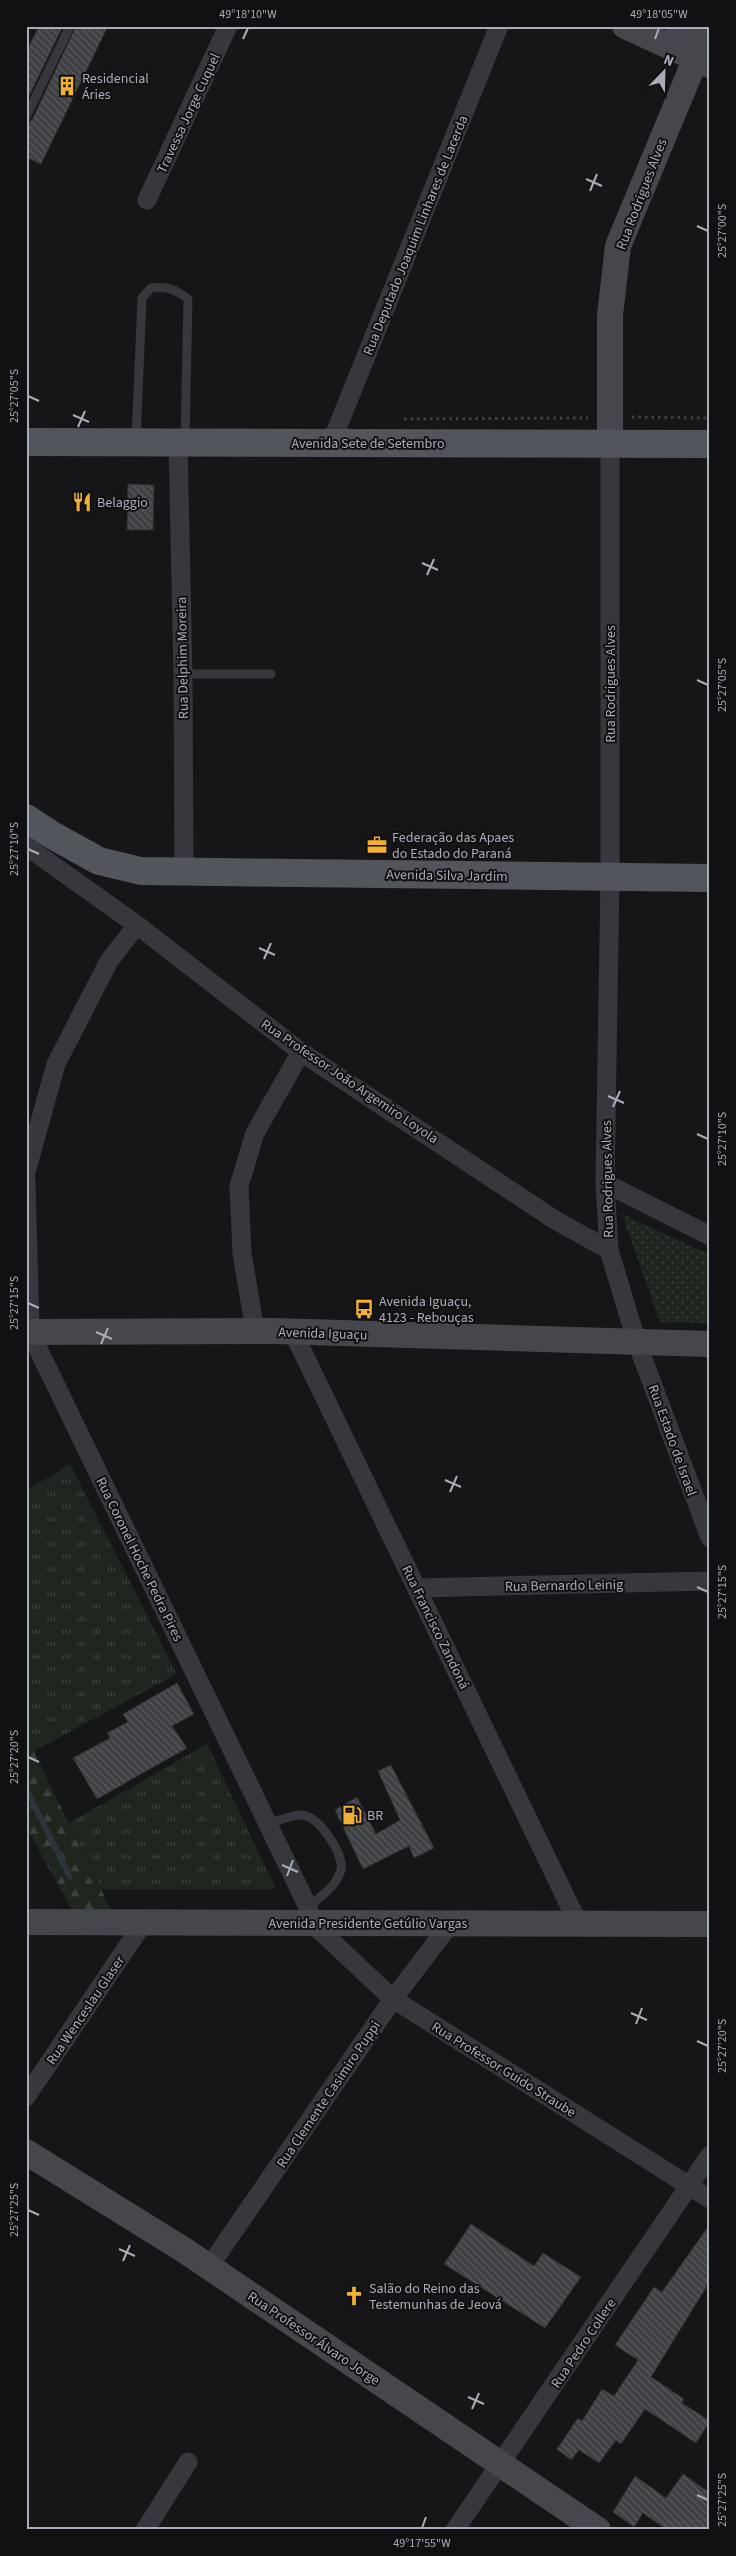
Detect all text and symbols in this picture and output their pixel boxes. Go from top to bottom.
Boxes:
text: 49°18'10"W [219,6,277,23]
text: 49°18'05"W [630,6,688,23]
north arrow [638,48,688,98]
street label: Travessa Jorge Cuquel [152,50,226,177]
text: N [660,50,677,72]
place label: Residencial Áries [82,69,149,105]
building icon: Residencial Áries [56,75,78,97]
street label: Rua Deputado Joaquim Linhares de Lacerda [358,112,473,358]
street label: Rua Rodrigues Alves [612,136,672,253]
text: 25°27'00"S [714,204,731,258]
text: 25°27'05"S [6,369,23,423]
street label: Avenida Sete de Setembro [291,434,445,454]
restaurant icon: Belaggio [71,491,93,513]
place label: Belaggio [97,493,148,513]
street label: Rua Delphim Moreira [172,597,194,719]
street label: Rua Rodrigues Alves [601,625,621,743]
text: 25°27'05"S [714,658,731,712]
text: 25°27'10"S [6,822,23,876]
place label: Federação das Apaes do Estado do Paraná [392,828,514,864]
office icon: Federação das Apaes do Estado do Paraná [366,834,388,856]
street label: Avenida Silva Jardim [386,865,508,887]
street label: Rua Professor João Argemiro Loyola [257,1015,442,1149]
text: 25°27'10"S [714,1112,731,1166]
street label: Rua Rodrigues Alves [597,1120,619,1238]
text: 25°27'15"S [6,1276,23,1330]
place label: Avenida Iguaçu, 4123 - Rebouças [379,1292,474,1328]
bus stop icon: Avenida Iguaçu, 4123 - Rebouças [353,1298,375,1320]
street label: Avenida Iguaçu [278,1322,368,1346]
street label: Rua Estado de Israel [643,1382,702,1499]
street label: Rua Coronel Hoche Pedra Pires [91,1474,188,1645]
street label: Rua Francisco Zandoná [396,1562,474,1693]
text: 25°27'15"S [714,1565,731,1619]
street label: Rua Bernardo Leinig [505,1575,623,1597]
text: 25°27'20"S [6,1730,23,1784]
fuel station icon: BR [341,1804,363,1826]
place label: BR [367,1806,383,1826]
street label: Avenida Presidente Getúlio Vargas [269,1914,468,1934]
street label: Rua Wenceslau Glaser [42,1952,130,2069]
street label: Rua Clemente Casimiro Puppi [272,2017,386,2172]
street label: Rua Professor Guido Straube [427,2017,580,2123]
text: 25°27'20"S [714,2019,731,2073]
text: 25°27'25"S [6,2183,23,2237]
place label: Salão do Reino das Testemunhas de Jeová [369,2279,502,2315]
church icon: Salão do Reino das Testemunhas de Jeová [343,2285,365,2307]
street label: Rua Professor Álvaro Jorge [243,2287,384,2391]
street label: Rua Pedro Collere [546,2295,621,2392]
text: 25°27'25"S [714,2473,731,2527]
text: 49°17'55"W [393,2535,451,2552]

